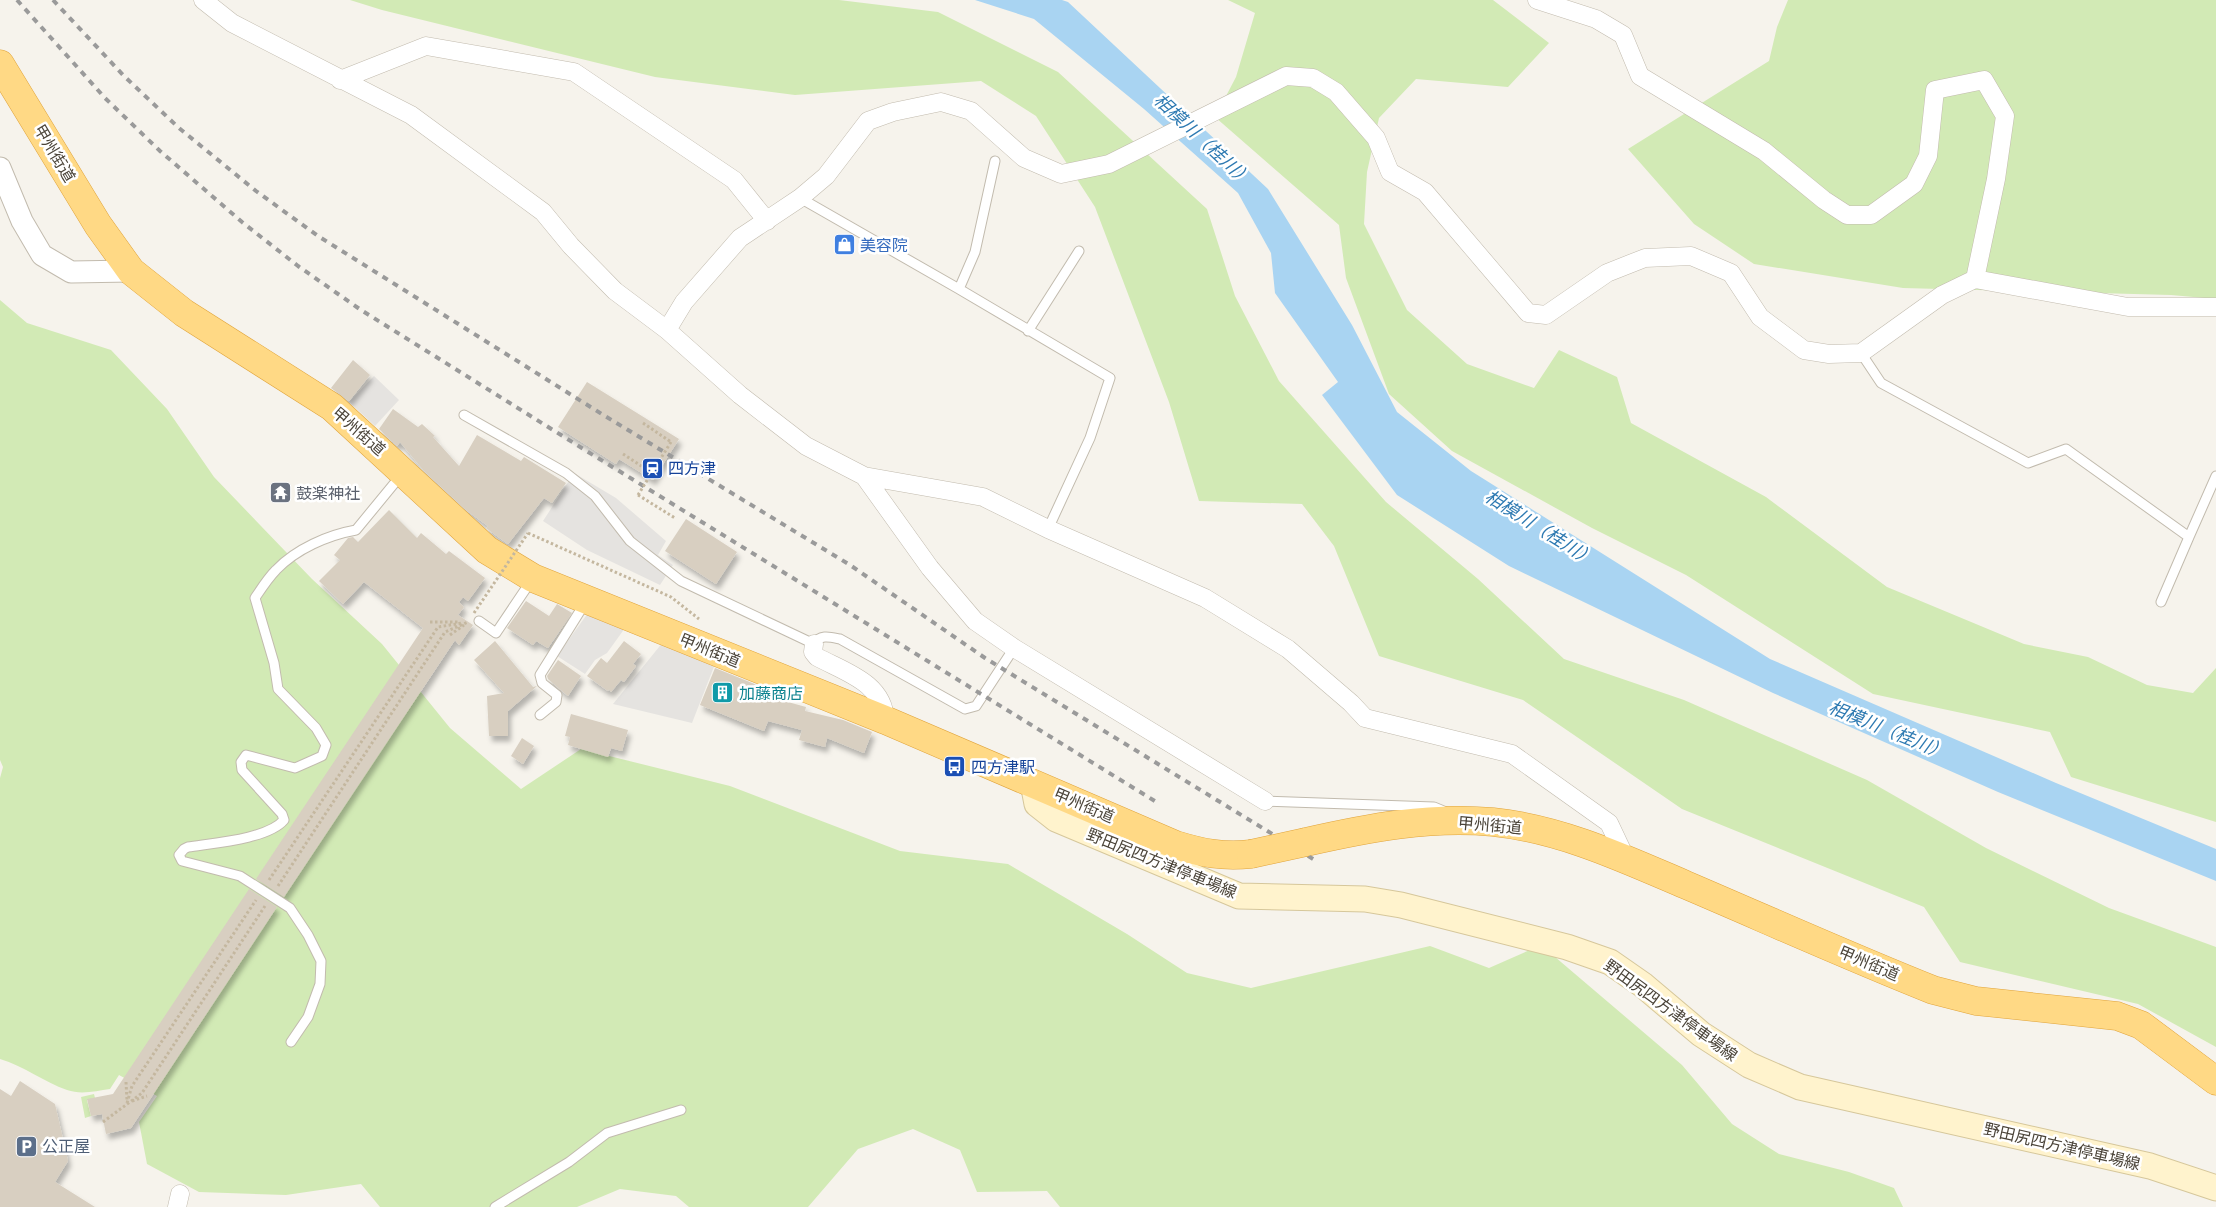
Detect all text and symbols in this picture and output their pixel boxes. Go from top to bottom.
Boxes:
water label: 相模川（桂川） [1150,89,1257,190]
street label: 甲州街道 [30,121,79,186]
shop icon: 美容院 [832,233,856,257]
place label: 美容院 [860,236,908,255]
street label: 甲州街道 [328,403,389,460]
station icon: 四方津 [640,456,664,480]
place label: 四方津 [668,459,716,478]
temple icon: 鼓楽神社 [268,481,292,505]
place label: 鼓楽神社 [296,484,360,503]
water label: 相模川（桂川） [1481,485,1599,570]
street label: 甲州街道 [677,630,743,671]
building icon: 加藤商店 [711,681,735,705]
place label: 加藤商店 [739,684,803,703]
water label: 相模川（桂川） [1826,696,1951,763]
bus stop icon: 四方津駅 [943,755,967,779]
place label: 四方津駅 [971,758,1035,777]
street label: 甲州街道 [1051,784,1117,827]
street label: 甲州街道 [1457,813,1523,838]
street label: 野田尻四方津停車場線 [1084,825,1240,902]
street label: 甲州街道 [1836,942,1902,985]
street label: 野田尻四方津停車場線 [1600,956,1741,1065]
street label: 野田尻四方津停車場線 [1982,1119,2142,1174]
parking icon: 公正屋 [14,1134,38,1158]
place label: 公正屋 [42,1137,90,1156]

